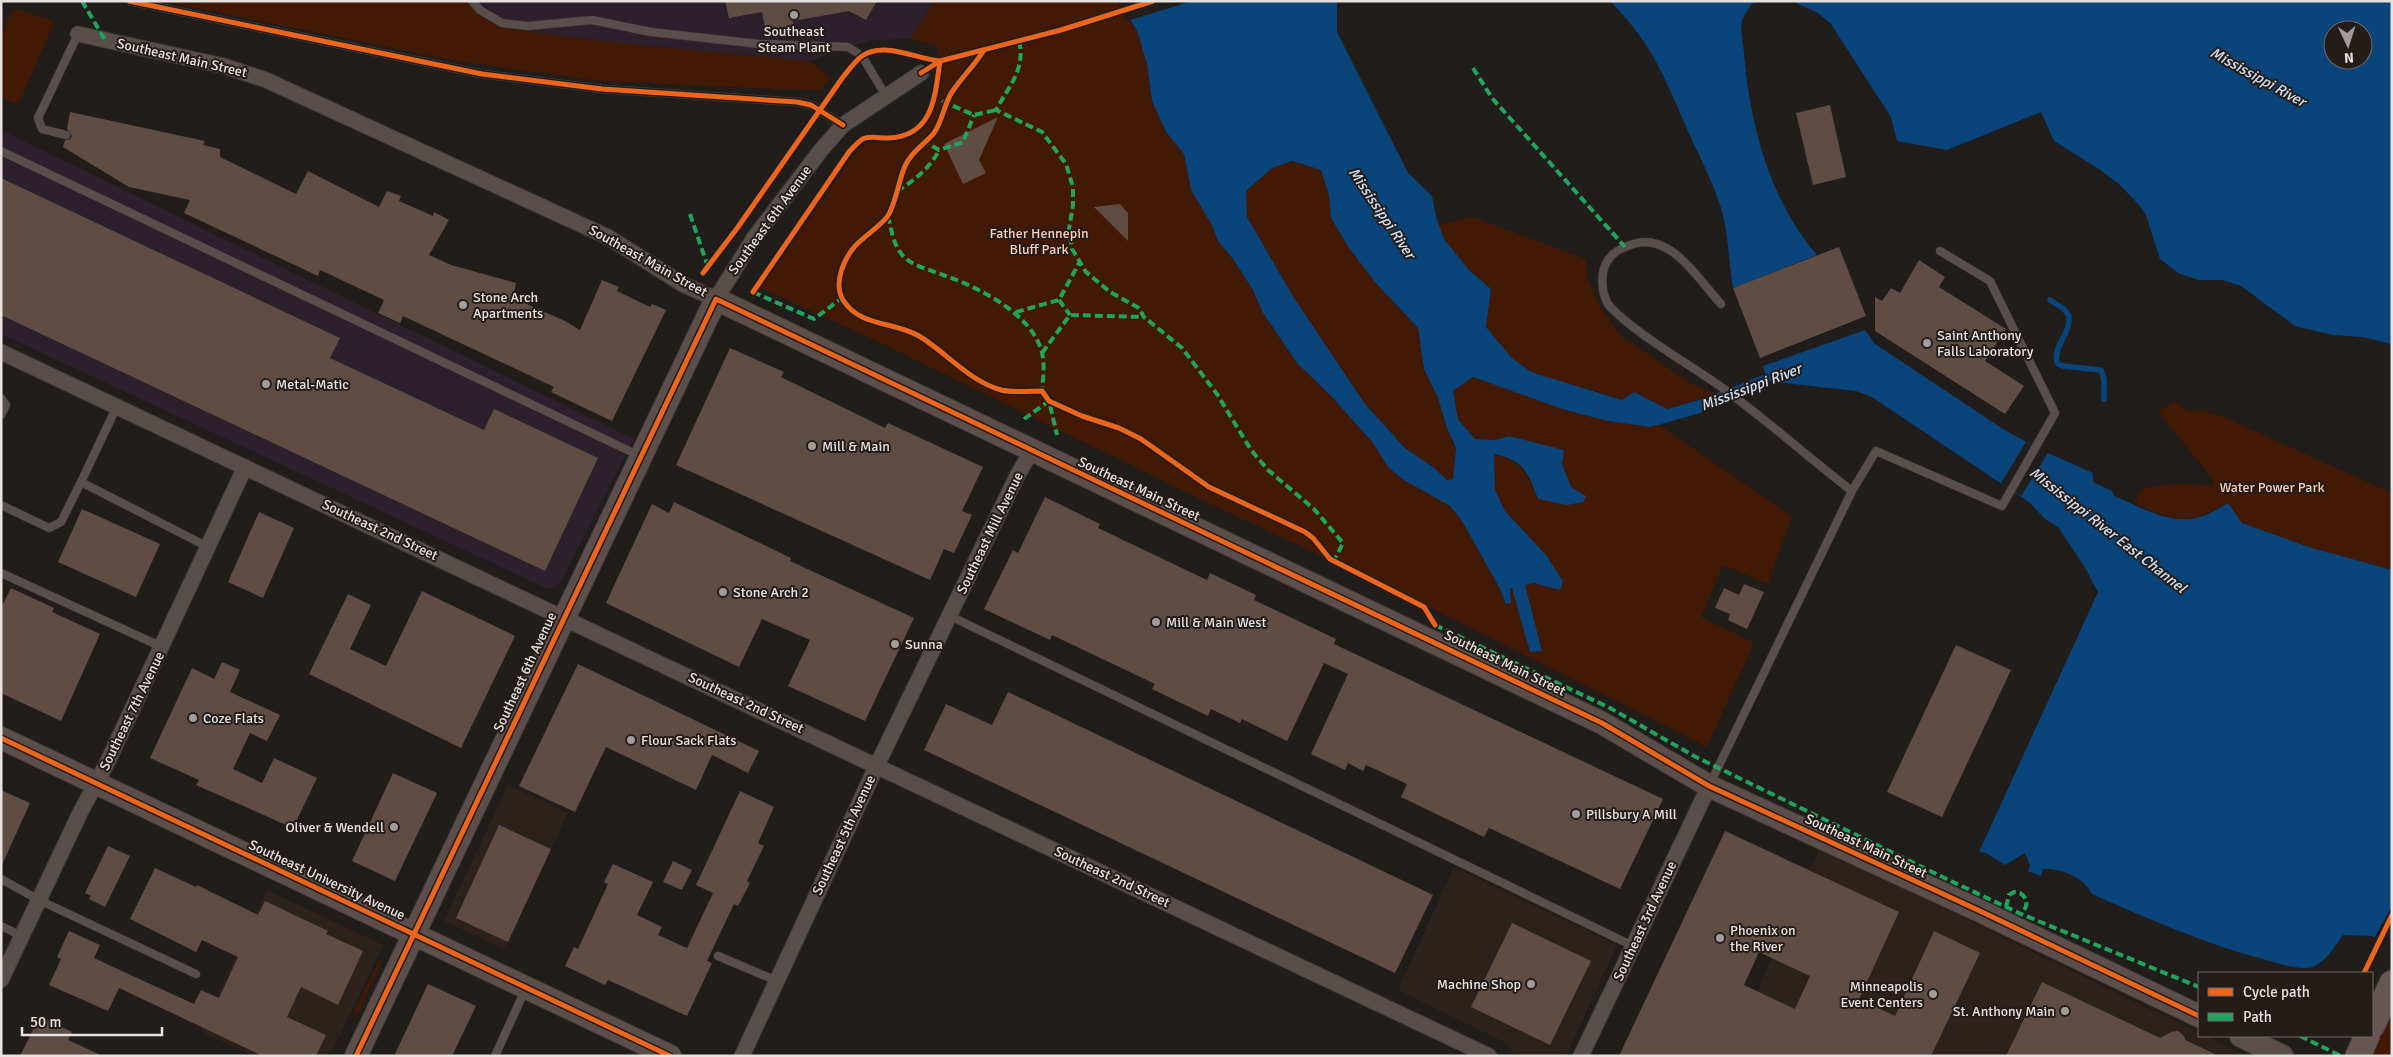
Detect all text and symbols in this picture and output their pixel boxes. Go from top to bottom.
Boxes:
marker: Southeast Steam Plant [788,9,800,21]
north arrow [2323,20,2373,70]
place label: Southeast Steam Plant [758,23,830,56]
street label: Southeast Main Street [115,35,249,81]
water label: Mississippi River [2207,43,2311,112]
text: N [2343,49,2354,66]
street label: Southeast 6th Avenue [725,162,815,278]
water label: Mississippi River [1345,164,1421,264]
street label: Southeast Main Street [586,221,710,301]
park label: Father Hennepin Bluff Park [989,225,1089,258]
place label: Stone Arch Apartments [473,289,543,322]
marker: Stone Arch Apartments [457,299,469,311]
place label: Saint Anthony Falls Laboratory [1937,327,2034,360]
marker: Saint Anthony Falls Laboratory [1921,337,1933,349]
water label: Mississippi River [1698,359,1806,414]
place label: Metal-Matic [276,376,349,393]
marker: Metal-Matic [260,378,272,390]
place label: Mill & Main [822,438,890,455]
marker: Mill & Main [806,440,818,452]
street label: Southeast Main Street [1075,453,1203,525]
water label: Mississippi River East Channel [2026,463,2191,598]
street label: Southeast Mill Avenue [953,469,1027,597]
park label: Water Power Park [2219,479,2325,496]
street label: Southeast 2nd Street [319,496,441,564]
place label: Stone Arch 2 [733,584,809,601]
marker: Stone Arch 2 [717,586,729,598]
street label: Southeast 6th Avenue [490,609,560,735]
place label: Mill & Main West [1166,614,1266,631]
marker: Mill & Main West [1150,616,1162,628]
street label: Southeast Main Street [1442,626,1569,700]
place label: Sunna [905,636,943,653]
marker: Sunna [889,638,901,650]
street label: Southeast 7th Avenue [96,649,168,773]
street label: Southeast 2nd Street [685,669,807,737]
place label: Coze Flats [203,710,264,727]
marker: Coze Flats [187,712,199,724]
place label: Flour Sack Flats [641,732,736,749]
marker: Flour Sack Flats [625,734,637,746]
street label: Southeast 5th Avenue [809,772,879,898]
place label: Pillsbury A Mill [1586,806,1677,823]
marker: Pillsbury A Mill [1570,808,1582,820]
street label: Southeast Main Street [1802,810,1930,882]
place label: Oliver & Wendell [285,819,384,836]
marker: Oliver & Wendell [388,821,400,833]
street label: Southeast University Avenue [246,836,408,924]
street label: Southeast 2nd Street [1051,843,1173,911]
street label: Southeast 3rd Avenue [1610,858,1680,984]
place label: Phoenix on the River [1730,922,1796,955]
marker: Phoenix on the River [1714,932,1726,944]
legend [2198,972,2373,1037]
place label: Machine Shop [1437,976,1521,993]
marker: Machine Shop [1525,978,1537,990]
place label: Minneapolis Event Centers [1840,978,1923,1011]
text: Cycle path [2243,983,2310,1001]
marker: Minneapolis Event Centers [1927,988,1939,1000]
place label: St. Anthony Main [1953,1003,2055,1020]
scale bar [22,1004,162,1036]
marker: St. Anthony Main [2059,1005,2071,1017]
text: Path [2243,1008,2272,1026]
text: 50 m [30,1013,61,1031]

